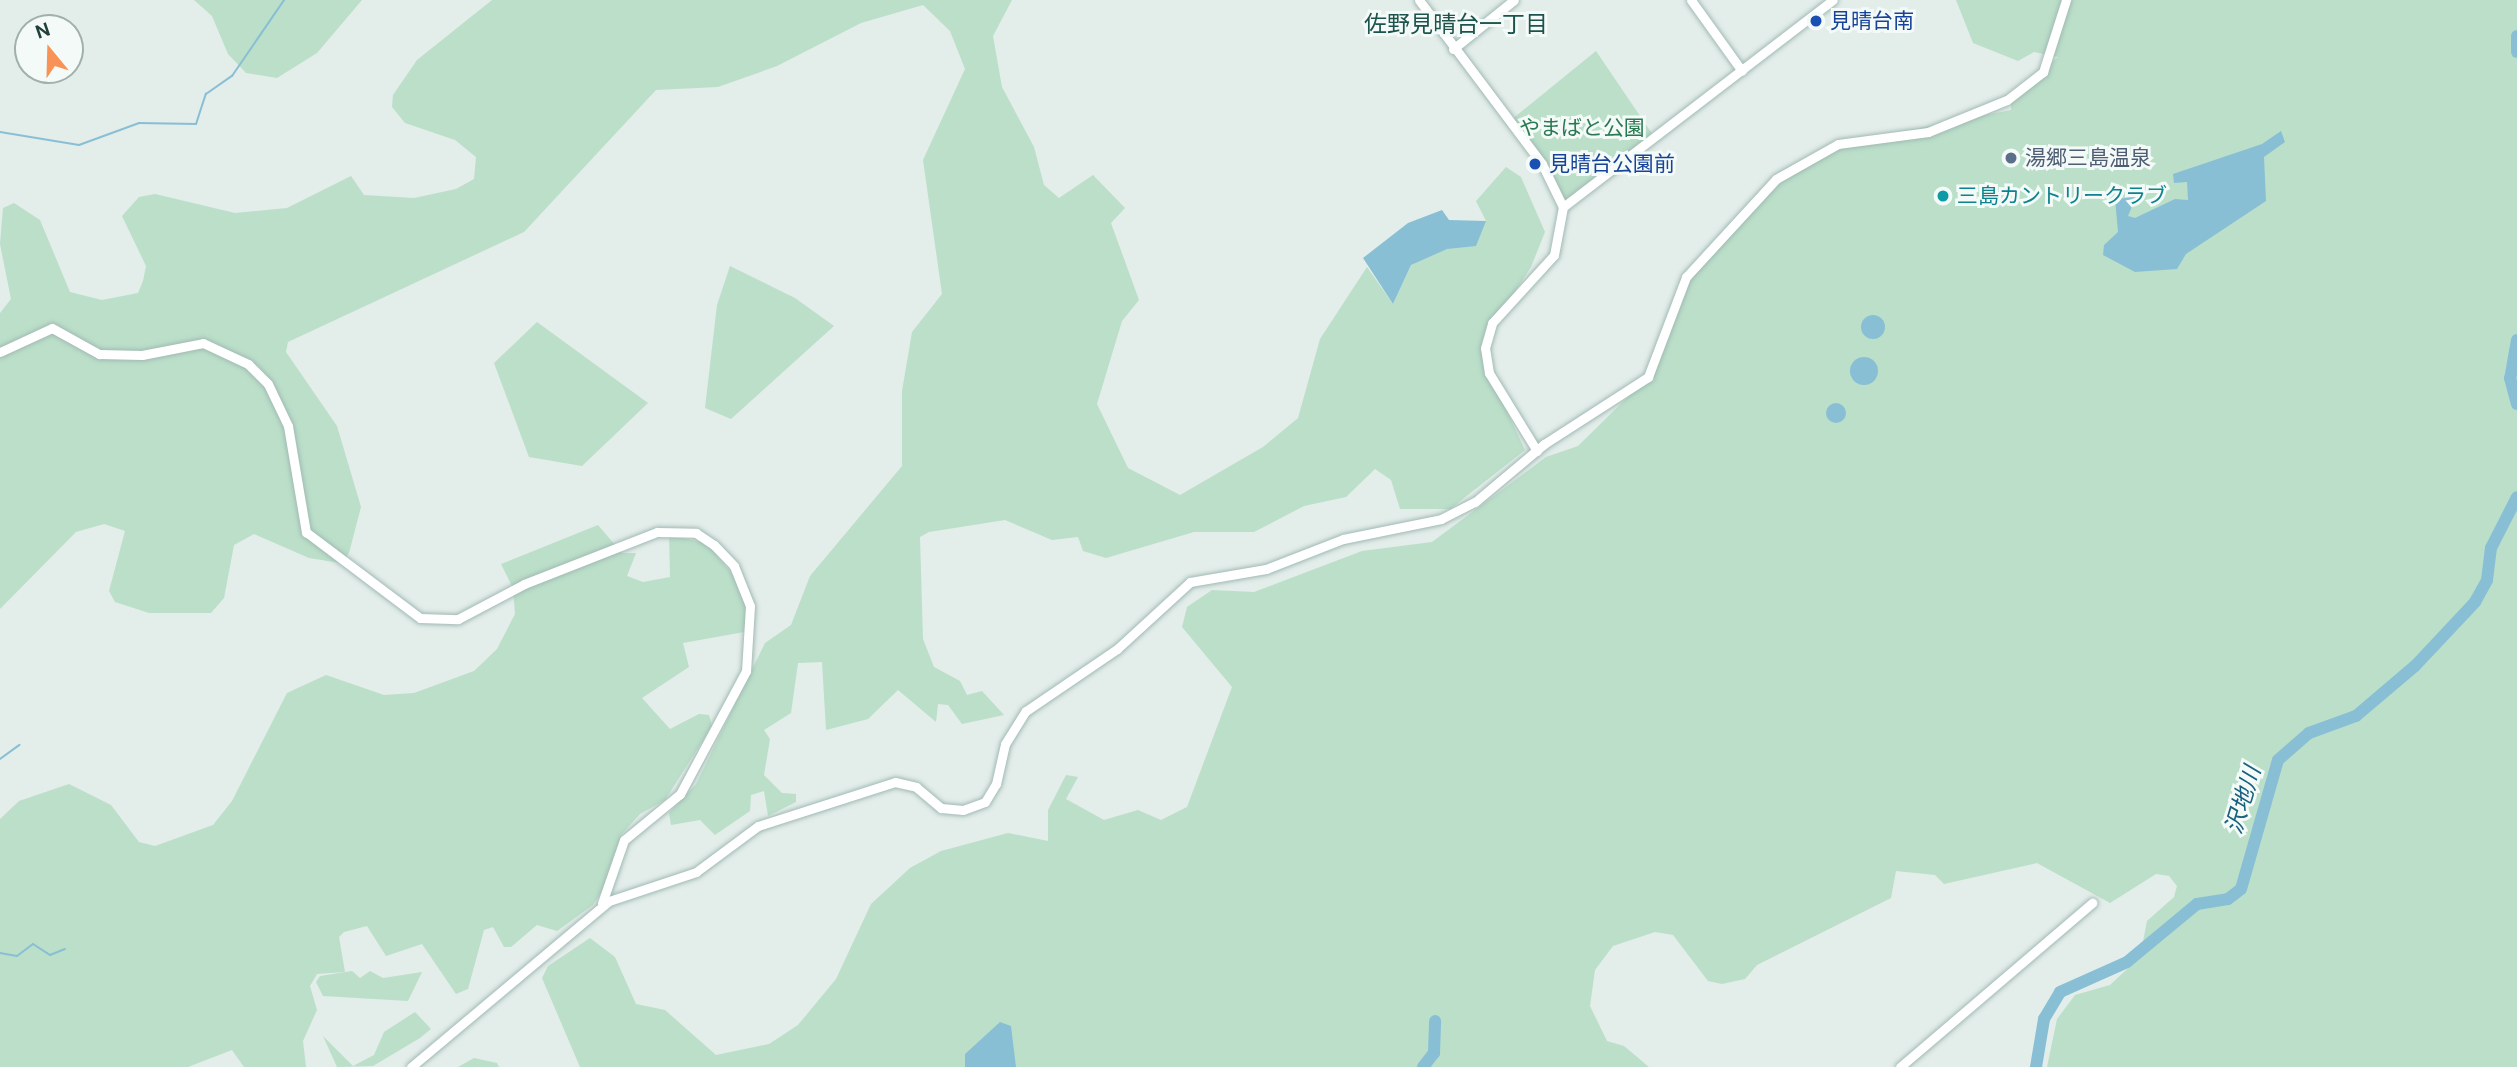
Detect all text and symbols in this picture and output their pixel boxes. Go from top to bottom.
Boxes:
place label: 見晴台南 [1830,8,1914,34]
district label: 佐野見晴台一丁目 [1364,10,1548,38]
marker: 見晴台南 [1808,13,1824,29]
north arrow [14,14,84,84]
text: N [32,16,53,45]
park label: やまばと公園 [1519,115,1645,141]
place label: 湯郷三島温泉 [2025,145,2151,171]
marker: 湯郷三島温泉 [2003,150,2019,166]
place label: 見晴台公園前 [1549,151,1675,177]
marker: 見晴台公園前 [1527,156,1543,172]
place label: 三島カントリークラブ [1957,183,2167,209]
marker: 三島カントリークラブ [1935,188,1951,204]
water label: 沢地川 [2220,763,2266,837]

